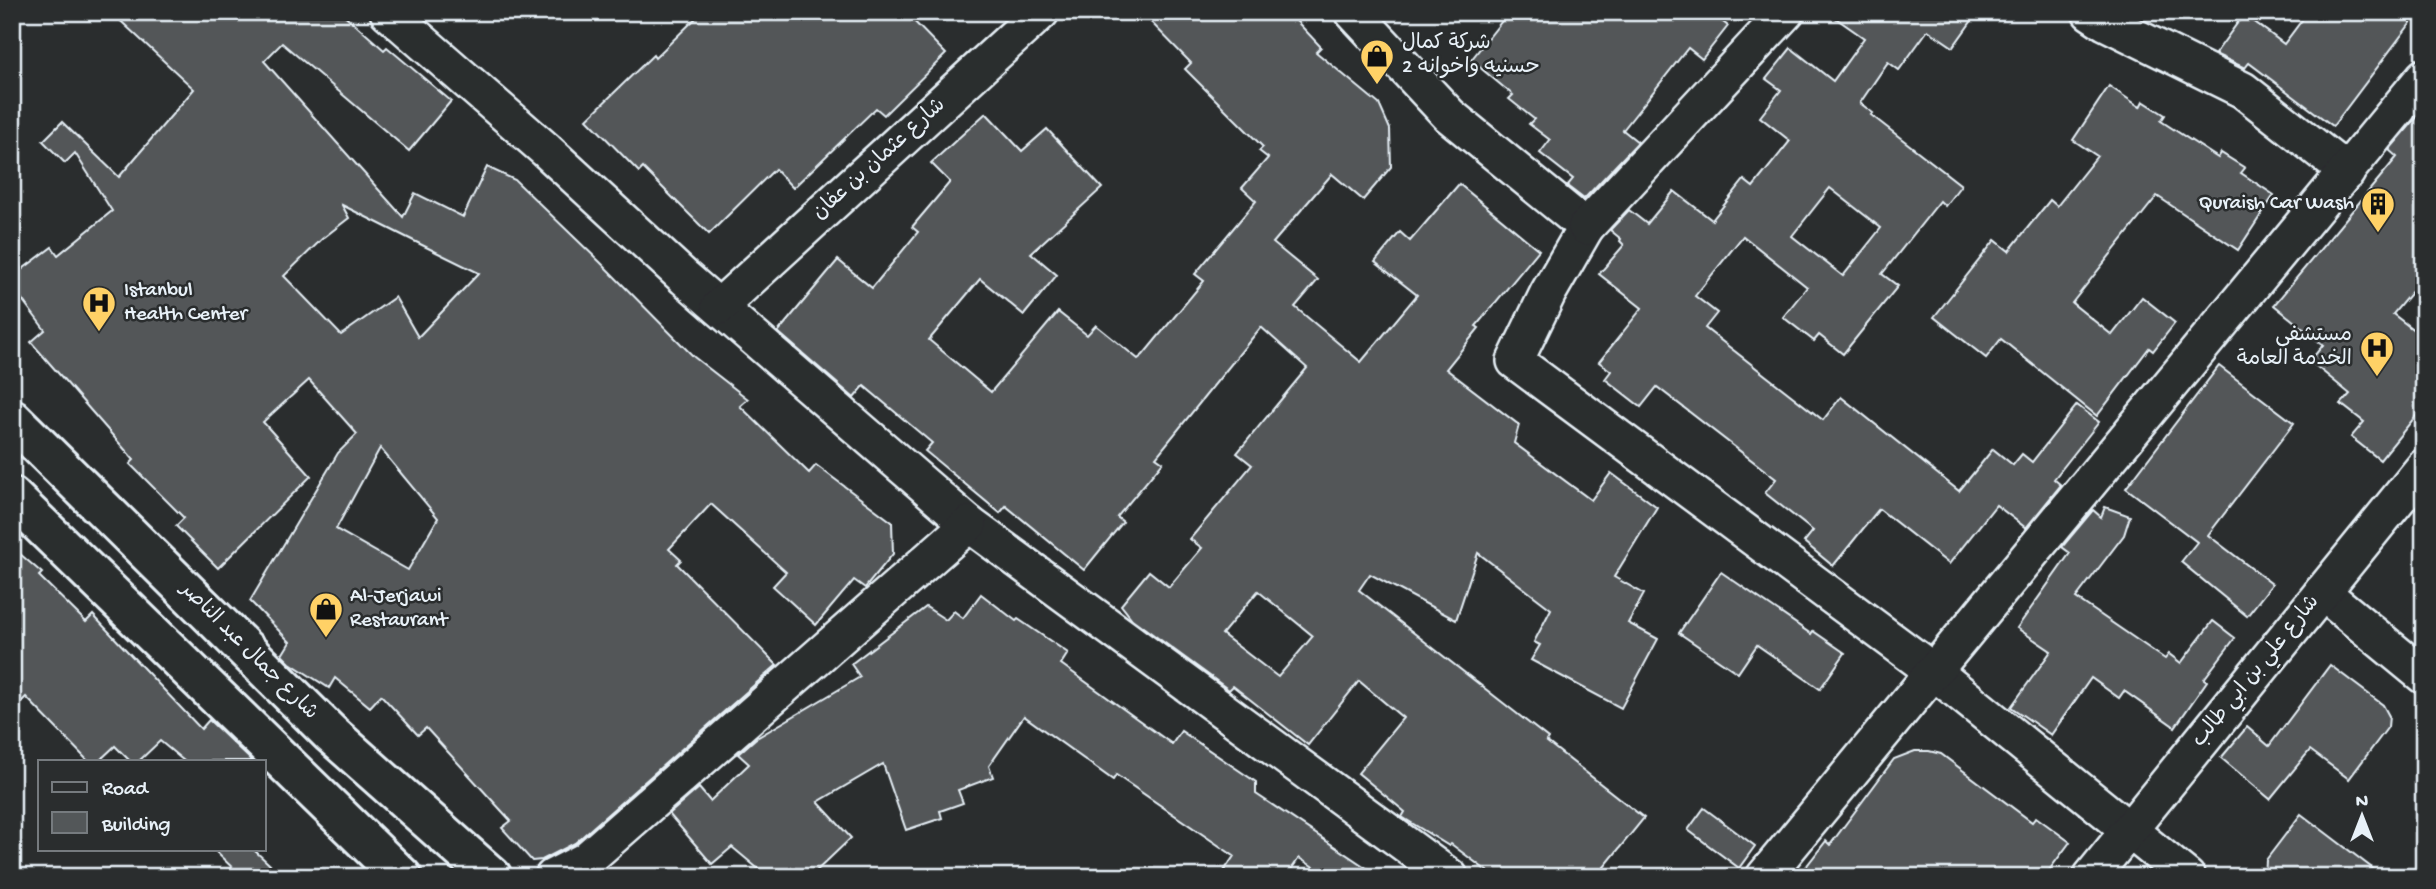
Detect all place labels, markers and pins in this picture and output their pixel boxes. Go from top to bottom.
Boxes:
place label: شركة كمال حسنيه واخوانه 2 [1402,32,1540,81]
shop icon: شركة كمال حسنيه واخوانه 2 [1358,37,1396,86]
building icon: Quraish Car Wash [2359,185,2397,234]
place label: Quraish Car Wash [2198,192,2354,217]
place label: Istanbul Health Center [124,279,249,328]
hospital icon: Istanbul Health Center [80,284,118,333]
place label: مستشفى الخدمة العامة [2237,324,2352,373]
hospital icon: مستشفى الخدمة العامة [2358,329,2396,378]
place label: Al-Jerjawi Restaurant [350,585,450,634]
shop icon: Al-Jerjawi Restaurant [307,590,345,639]

